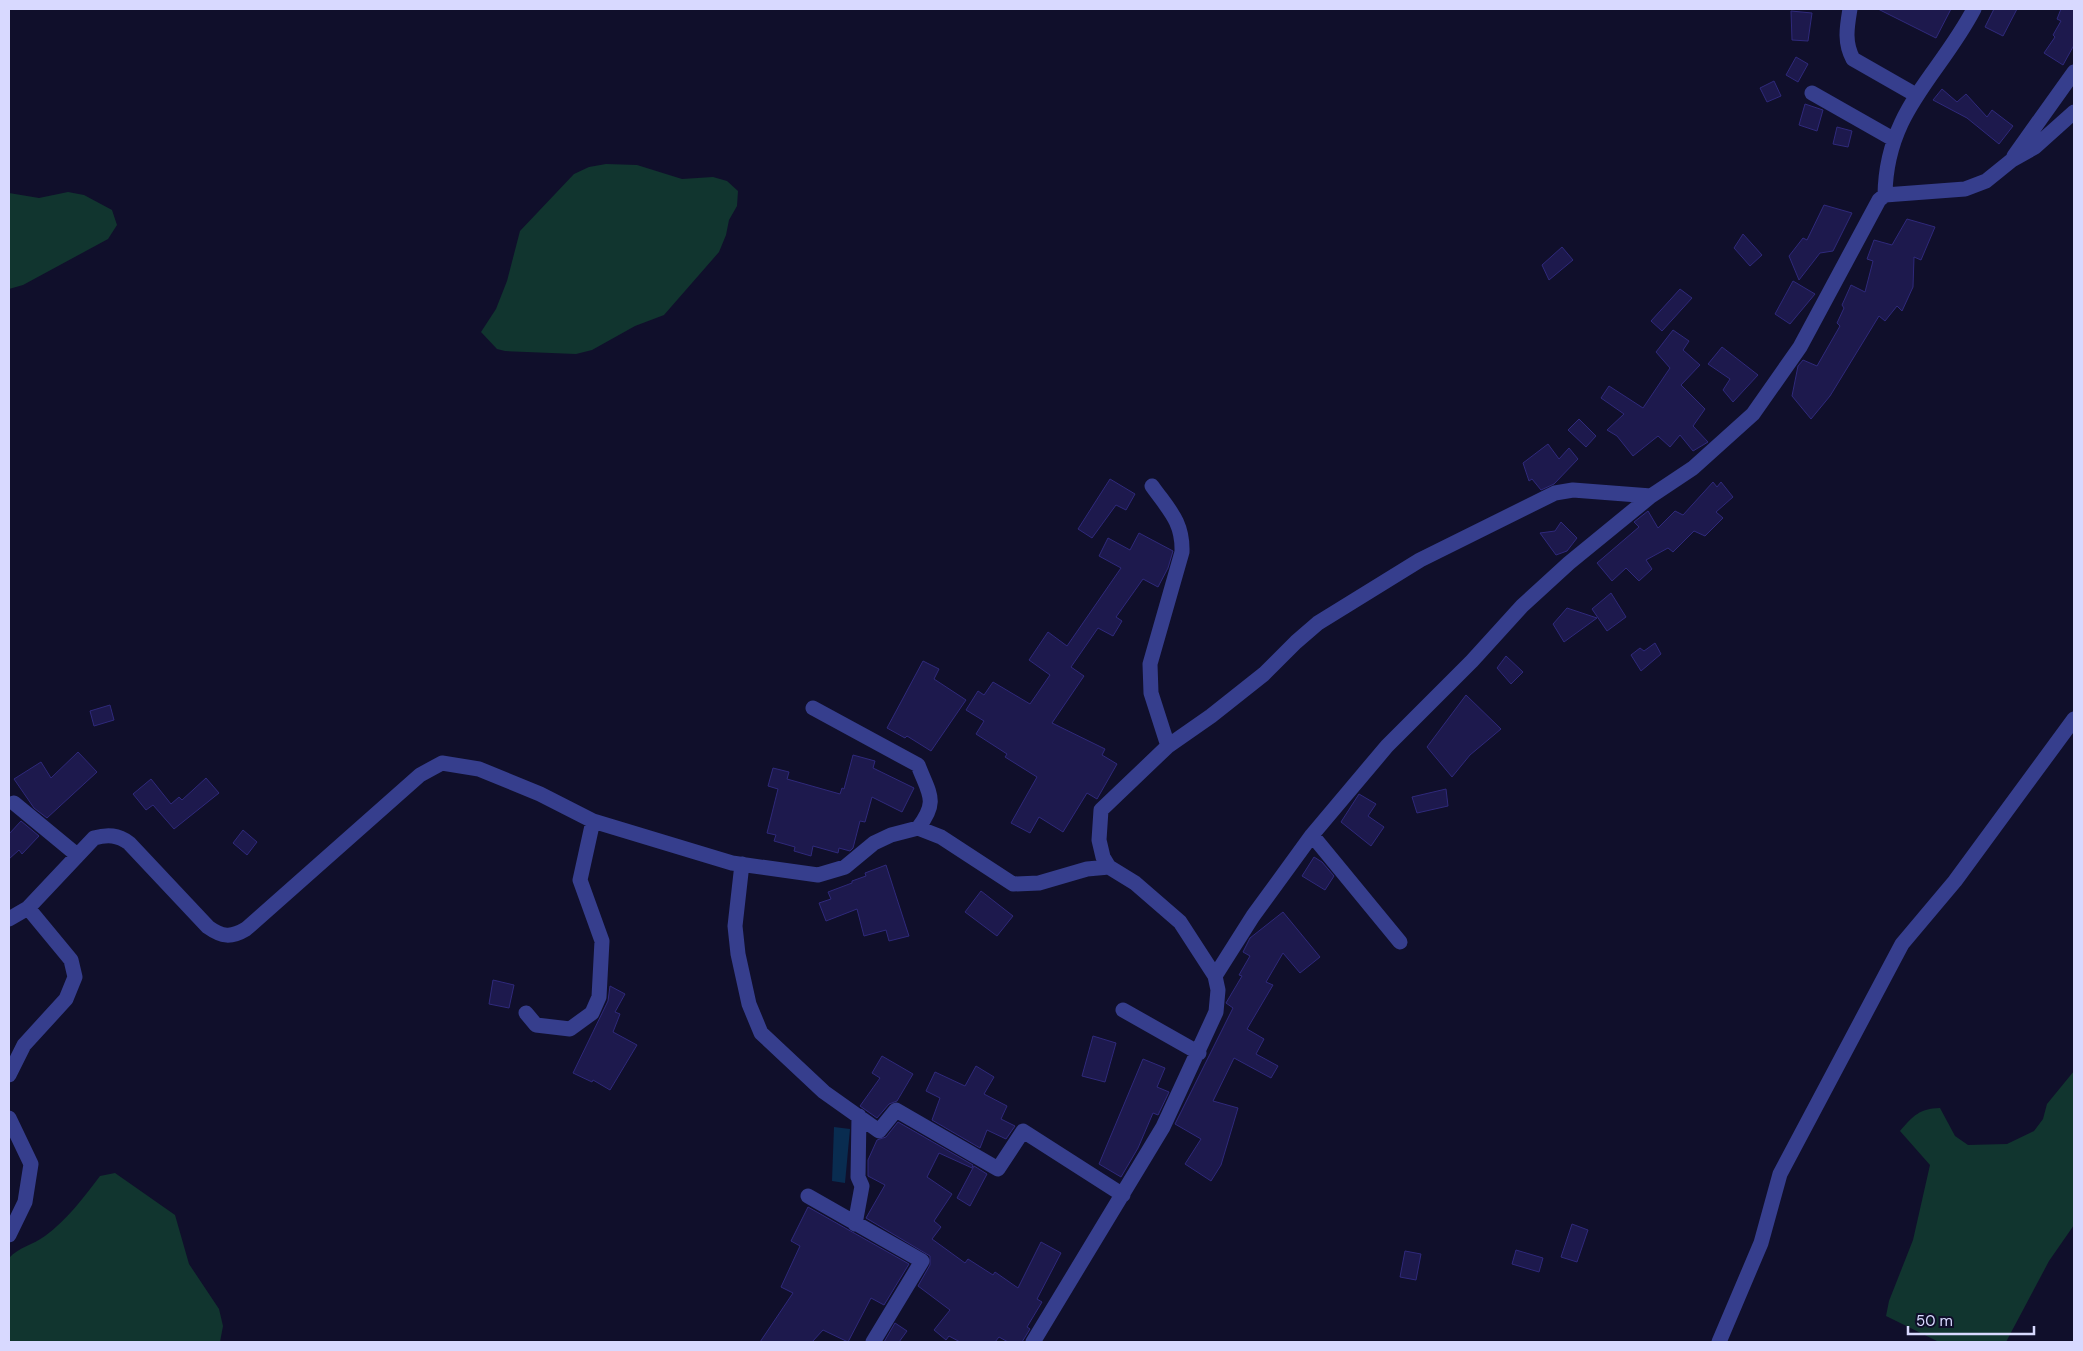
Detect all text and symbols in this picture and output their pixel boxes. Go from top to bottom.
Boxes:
scale bar [1908,1304,2034,1336]
text: 50 m [1916,1311,1953,1331]

